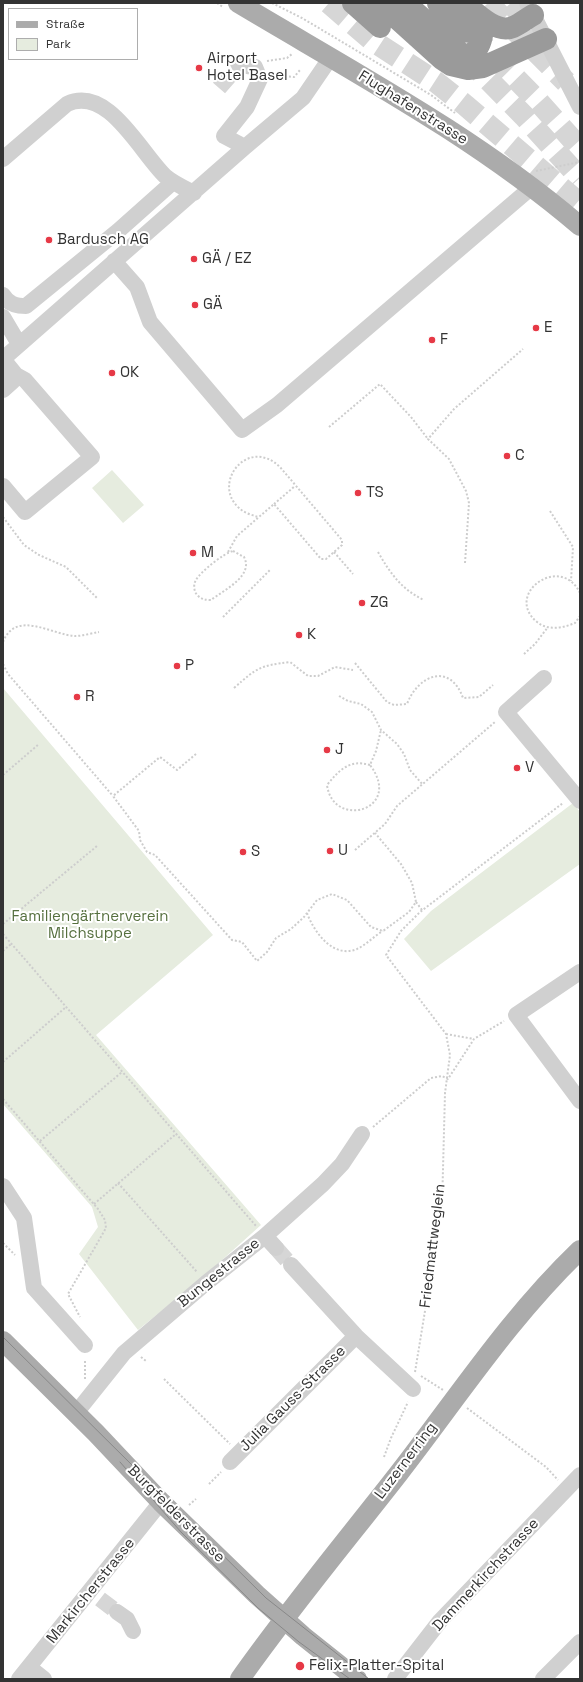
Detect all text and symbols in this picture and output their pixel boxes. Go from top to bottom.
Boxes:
legend [8,8,138,60]
text: Straße [46,16,85,32]
text: Park [46,36,71,52]
place label: Airport Hotel Basel [207,50,288,85]
marker: Airport Hotel Basel [194,63,204,73]
street label: Flughafenstrasse [355,67,471,149]
place label: Bardusch AG [57,231,149,249]
marker: Bardusch AG [44,235,54,245]
place label: GÄ / EZ [202,250,252,268]
marker: GÄ / EZ [189,254,199,264]
place label: GÄ [203,296,222,314]
marker: GÄ [190,300,200,310]
place label: E [544,319,552,337]
marker: E [531,323,541,333]
place label: F [440,331,448,349]
marker: F [427,335,437,345]
place label: OK [120,364,139,382]
marker: OK [107,368,117,378]
place label: C [515,447,525,465]
marker: C [502,451,512,461]
place label: TS [366,484,384,502]
marker: TS [353,488,363,498]
place label: M [201,544,214,562]
marker: M [188,548,198,558]
place label: ZG [370,594,388,612]
marker: ZG [357,598,367,608]
place label: K [307,626,316,644]
marker: K [294,630,304,640]
place label: P [185,657,194,675]
marker: P [172,661,182,671]
place label: R [85,688,94,706]
marker: R [72,692,82,702]
place label: J [335,741,344,759]
marker: J [322,745,332,755]
place label: V [525,759,534,777]
marker: V [512,763,522,773]
place label: U [338,842,348,860]
place label: S [251,843,260,861]
marker: U [325,846,335,856]
marker: S [238,847,248,857]
park label: Familiengärtnerverein Milchsuppe [12,908,168,943]
street label: Friedmattweglein [416,1183,450,1309]
street label: Bungestrasse [174,1235,264,1311]
street label: Julia Gauss-Strasse [236,1342,350,1456]
street label: Luzernerring [371,1419,441,1503]
street label: Burgfelderstrasse [124,1462,228,1566]
street label: Dammerkirchstrasse [429,1515,543,1635]
street label: Markircherstrasse [43,1535,139,1647]
place label: Felix-Platter-Spital [309,1657,444,1675]
marker: Felix-Platter-Spital [294,1660,306,1672]

